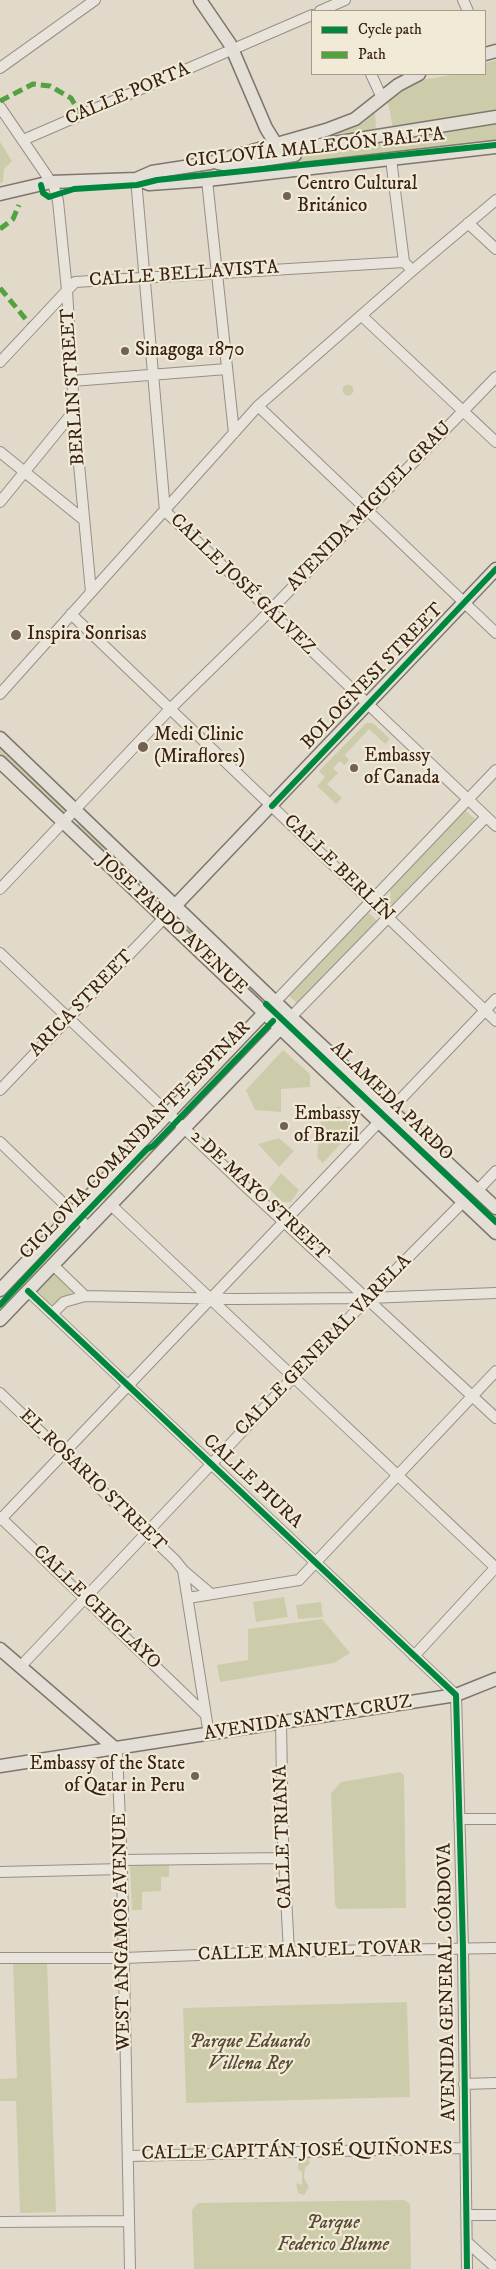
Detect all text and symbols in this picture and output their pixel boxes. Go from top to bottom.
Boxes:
legend [311,10,486,75]
text: Cycle path [358,20,422,39]
text: Path [358,45,386,64]
street label: CALLE PORTA [63,59,193,131]
street label: CICLOVÍA MALECÓN BALTA [184,124,446,174]
place label: Centro Cultural Británico [297,174,417,218]
marker: Centro Cultural Británico [281,190,293,202]
street label: CALLE BELLAVISTA [88,257,280,293]
street label: BERLIN STREET [57,308,91,466]
place label: Sinagoga 1870 [135,340,244,362]
marker: Sinagoga 1870 [119,345,131,357]
street label: AVENIDA MIGUEL GRAU [283,417,457,597]
street label: CALLE JOSÉ GÁLVEZ [164,510,320,660]
street label: BOLOGNESI STREET [297,599,449,755]
place label: Inspira Sonrisas [27,624,147,646]
marker: Inspira Sonrisas [9,628,23,642]
place label: Medi Clinic (Miraflores) [154,725,245,769]
marker: Medi Clinic (Miraflores) [136,740,150,754]
place label: Embassy of Canada [364,746,440,790]
marker: Embassy of Canada [348,762,360,774]
street label: CALLE BERLÍN [278,810,398,928]
street label: JOSE PARDO AVENUE [93,850,251,1000]
street label: ARICA STREET [25,946,139,1062]
street label: CICLOVIA COMANDANTE ESPINAR [16,1017,256,1265]
street label: ALAMEDA PARDO [325,1038,457,1166]
place label: Embassy of Brazil [294,1104,360,1148]
marker: Embassy of Brazil [278,1120,290,1132]
street label: 2 DE MAYO STREET [185,1126,333,1266]
street label: CALLE GENERAL VARELA [231,1251,417,1441]
street label: EL ROSARIO STREET [14,1405,170,1557]
street label: CALLE PIURA [197,1430,307,1534]
street label: CALLE CHICLAYO [27,1541,165,1675]
street label: AVENIDA SANTA CRUZ [202,1691,414,1747]
place label: Embassy of the State of Qatar in Peru [29,1754,185,1798]
street label: CALLE TRIANA [270,1765,298,1909]
marker: Embassy of the State of Qatar in Peru [189,1770,201,1782]
street label: WEST ANGAMOS AVENUE [110,1813,136,2051]
street label: AVENIDA GENERAL CÓRDOVA [434,1843,462,2121]
street label: CALLE MANUEL TOVAR [198,1937,422,1967]
park label: Parque Eduardo Villena Rey [189,2032,311,2076]
street label: CALLE CAPITÁN JOSÉ QUIÑONES [141,2138,453,2166]
park label: Parque Federico Blume [277,2213,389,2257]

